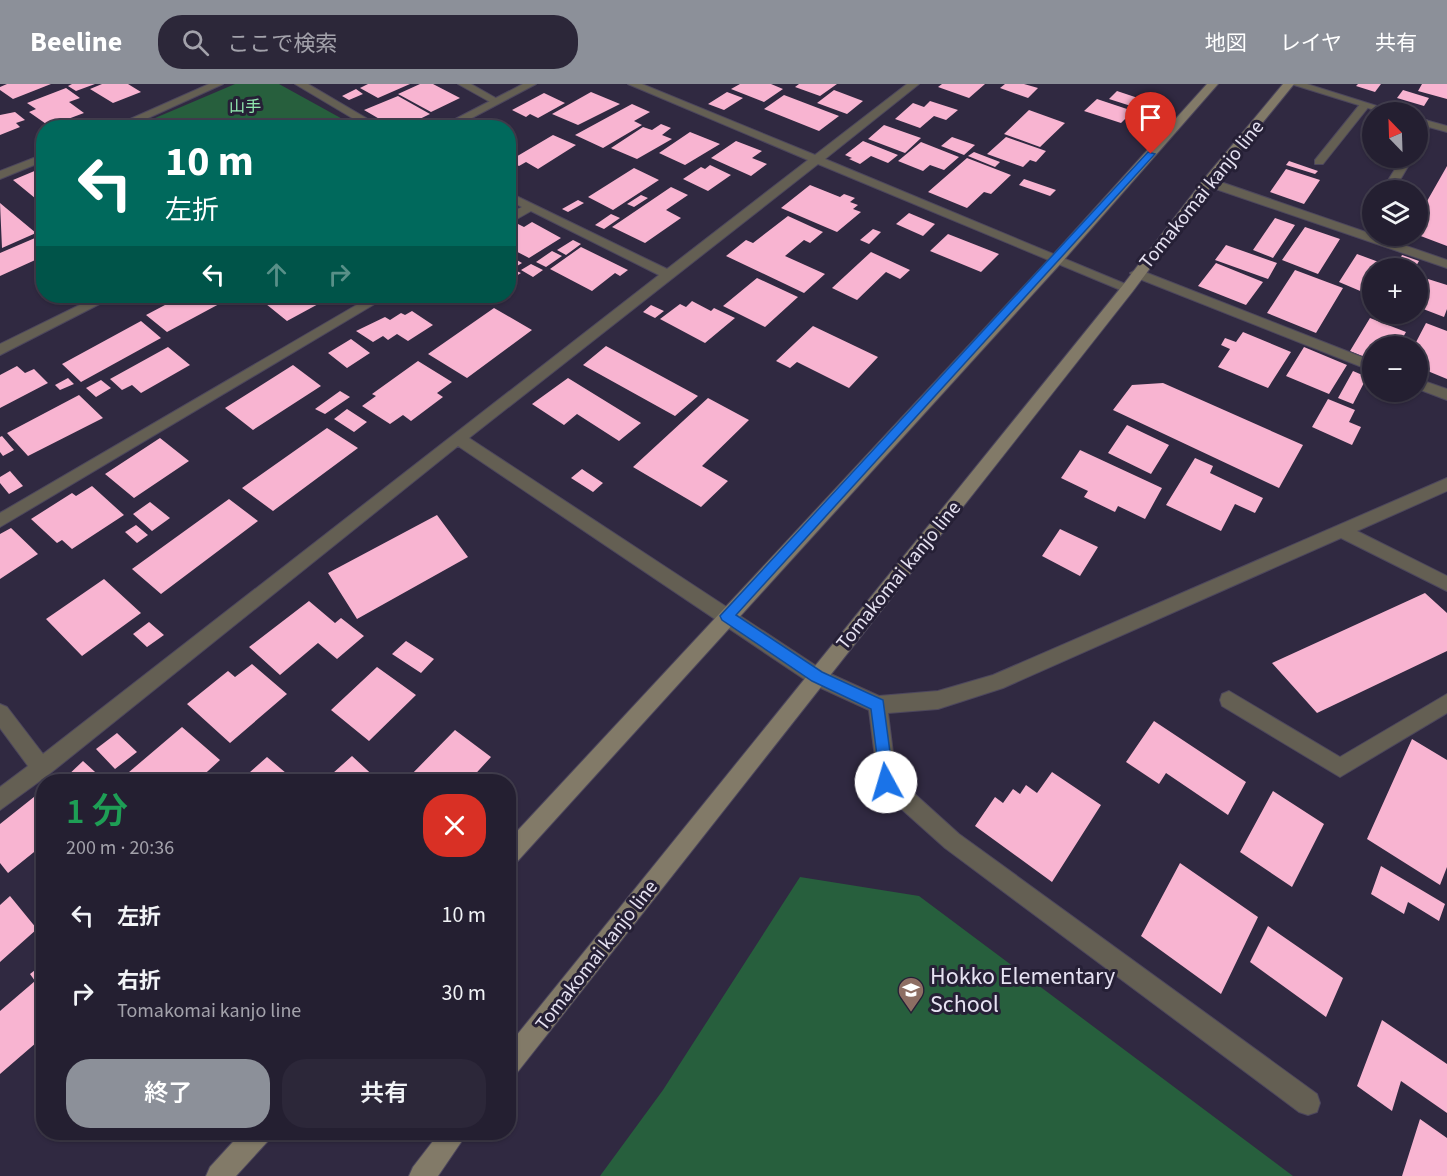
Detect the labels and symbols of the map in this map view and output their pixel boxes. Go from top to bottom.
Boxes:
pin [1125,92,1176,154]
park label: 山手 [229,96,261,118]
north arrow [1362,102,1428,168]
street label: Tomakomai kanjo line [1133,114,1271,275]
street label: Tomakomai kanjo line [830,495,968,656]
position arrow [854,750,918,814]
street label: Tomakomai kanjo line [529,874,665,1037]
place label: Hokko Elementary School [930,959,1115,1022]
school or university icon: Hokko Elementary School [896,975,926,1013]

